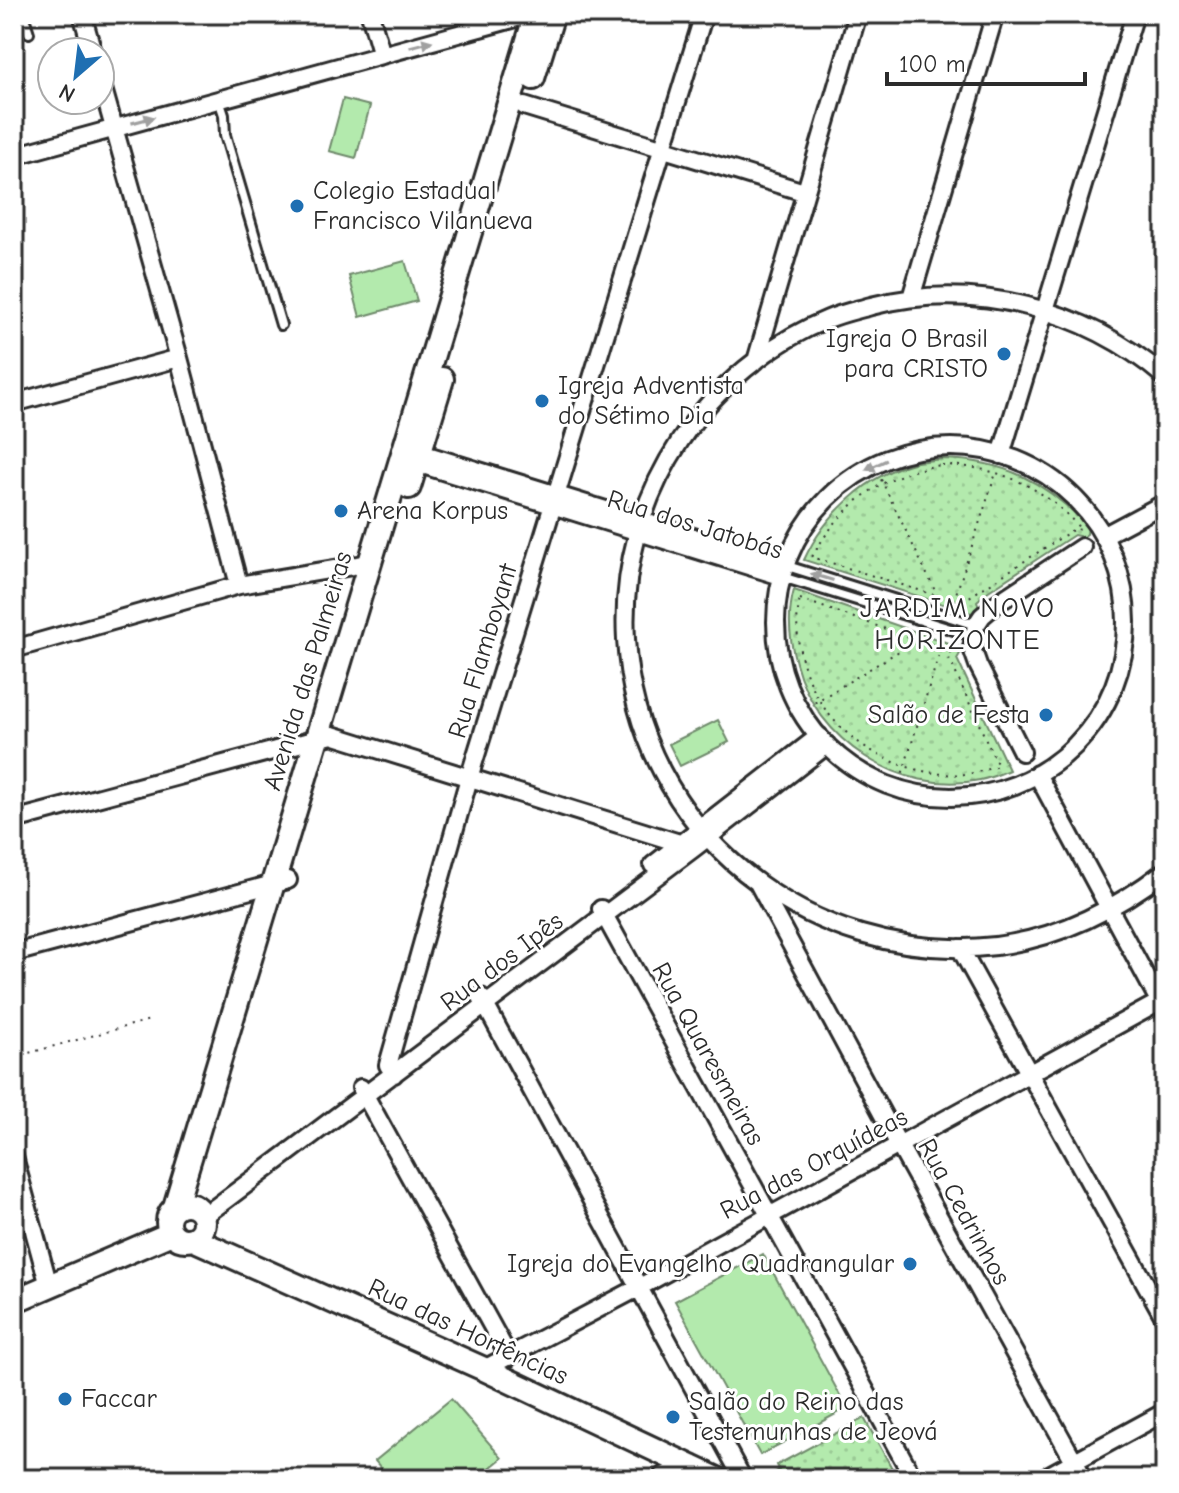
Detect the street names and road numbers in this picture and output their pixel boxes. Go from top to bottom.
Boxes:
street label: Rua dos Jatobás [604,484,786,566]
street label: Avenida das Palmeiras [257,548,359,794]
street label: Rua Flamboyant [442,559,524,742]
street label: Rua dos Ipês [435,906,569,1018]
street label: Rua Quaresmeiras [645,957,771,1151]
street label: Rua das Orquídeas [715,1102,913,1226]
street label: Rua Cedrinhos [911,1134,1017,1290]
street label: Rua das Hortências [363,1273,573,1391]

